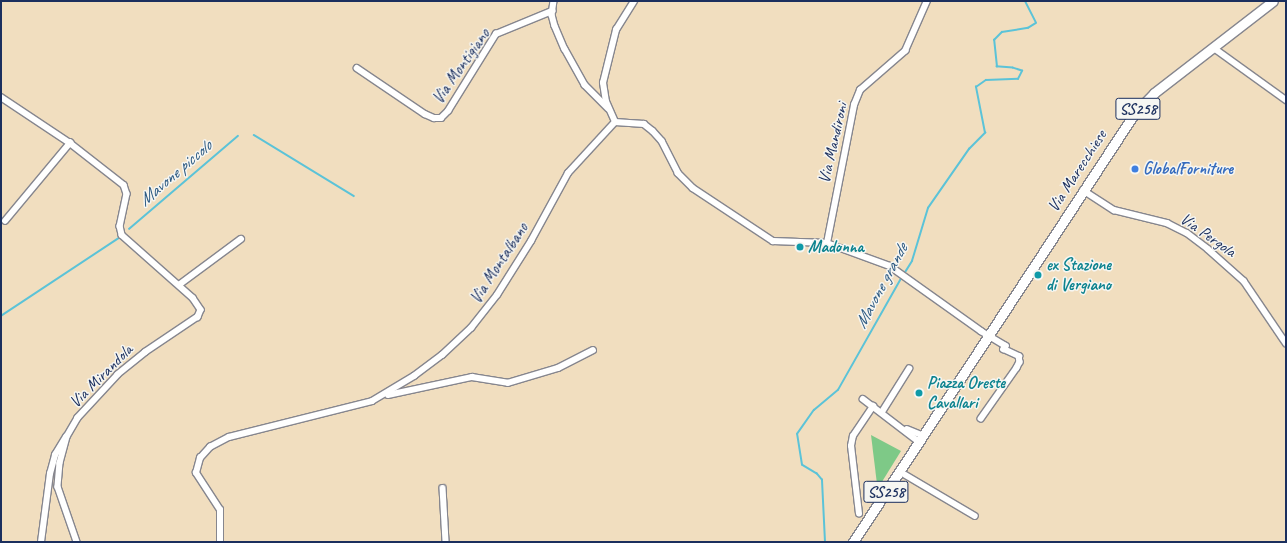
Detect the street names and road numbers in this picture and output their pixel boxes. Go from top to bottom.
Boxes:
street label: Via Montigiano [428,24,494,108]
road number: SS258 [1115,95,1161,123]
street label: Via Mandironi [814,100,852,186]
street label: Via Marecchiese [1043,126,1111,216]
street label: Via Pergola [1176,208,1240,262]
street label: Via Montalbano [465,219,533,307]
street label: Via Mirandola [65,340,137,412]
road number: SS258 [863,478,909,506]

